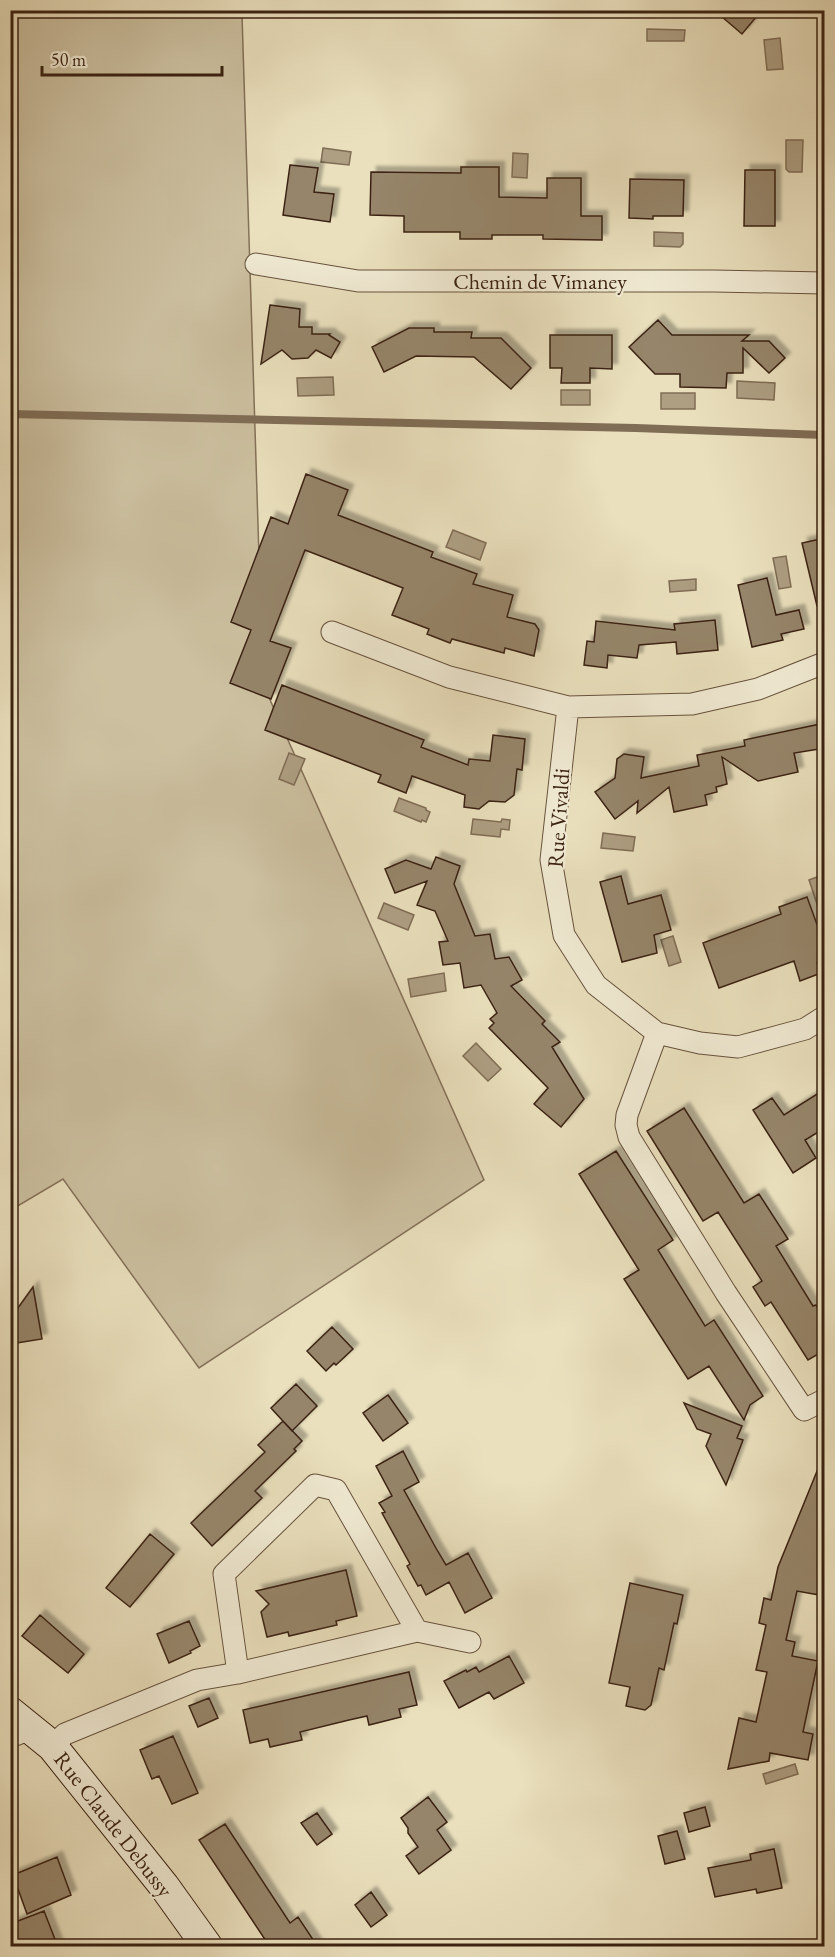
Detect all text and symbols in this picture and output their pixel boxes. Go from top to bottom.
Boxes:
scale bar [42,39,222,77]
text: 50 m [51,48,86,71]
street label: Chemin de Vimaney [453,267,627,296]
street label: Rue Vivaldi [541,767,576,869]
street label: Rue Claude Debussy [48,1745,180,1903]

